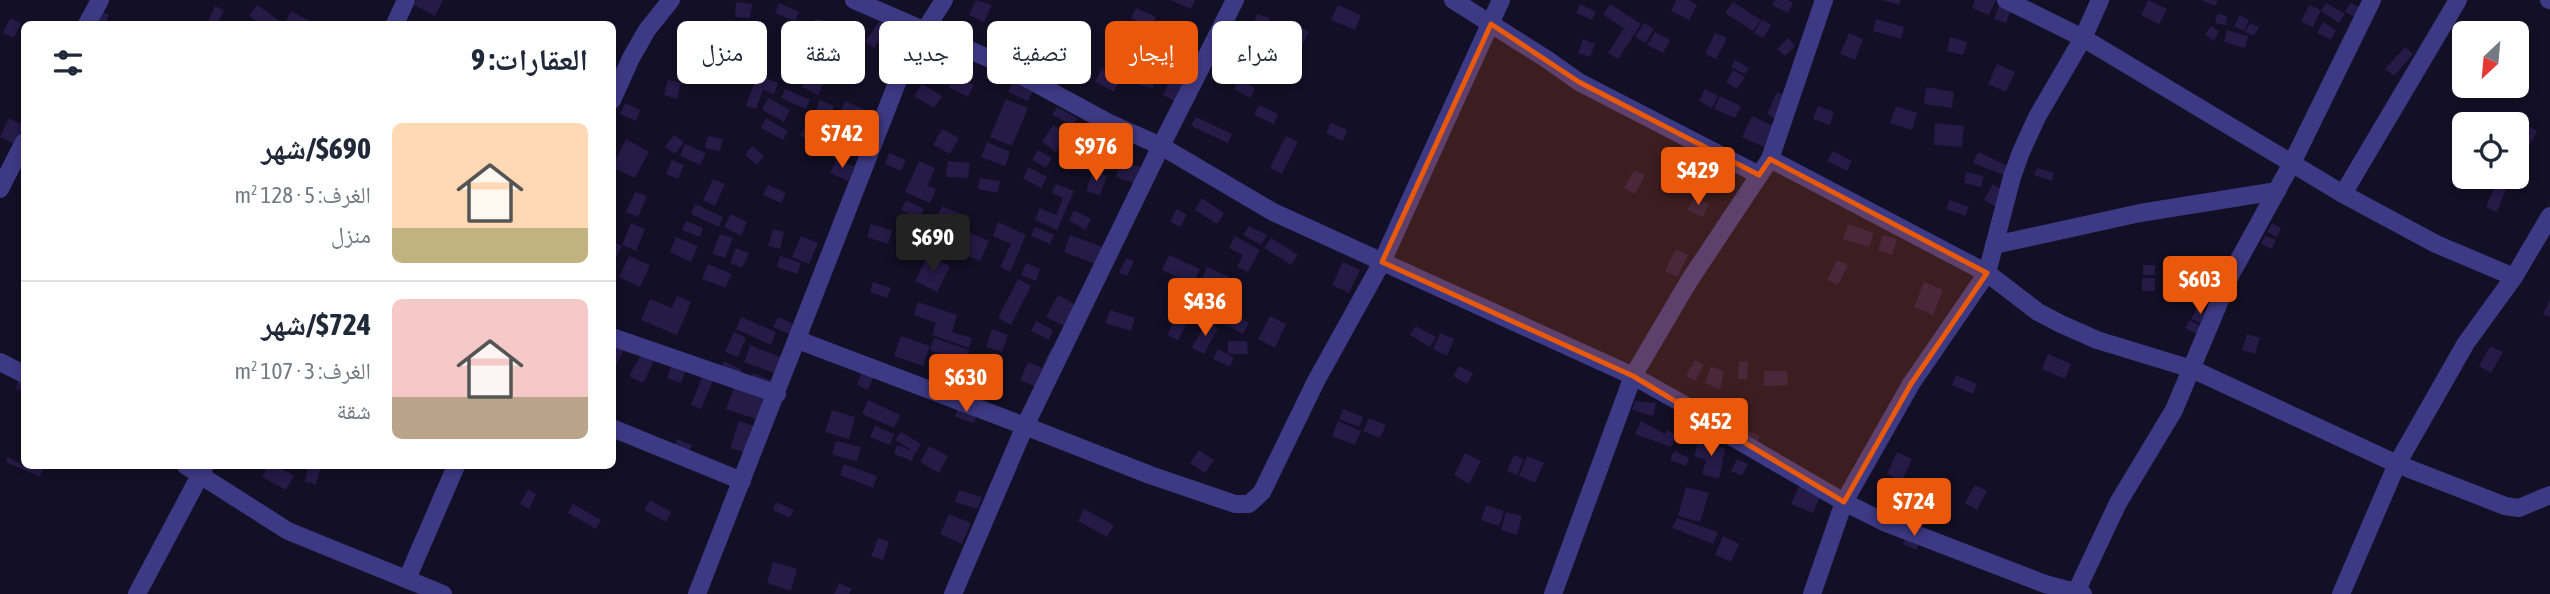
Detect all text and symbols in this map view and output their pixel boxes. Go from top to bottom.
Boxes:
chip: منزل [677,21,767,84]
chip: شقة [781,21,865,84]
chip: جديد [879,21,973,84]
chip: تصفية [987,21,1091,84]
chip: إيجار [1105,21,1198,84]
chip: شراء [1212,21,1302,84]
north arrow [2452,21,2529,98]
map controls [2452,21,2529,189]
text: العقارات: 9 [471,42,588,76]
icon: filters [49,44,87,82]
pin: $742 [801,110,883,170]
button: locate [2452,112,2529,189]
text: $742 [821,120,863,146]
pin: $976 [1055,124,1137,183]
text: $690/شهر [261,131,371,165]
text: $976 [1075,133,1117,159]
pin: $429 [1657,148,1739,207]
icon: home [448,151,532,235]
text: $429 [1677,157,1719,183]
text: الغرف: 5 · 128 m² [234,182,371,208]
pin: $690 [892,215,974,274]
text: منزل [331,222,371,248]
text: $690 [912,224,954,250]
pin: $603 [2159,256,2241,316]
text: $603 [2179,266,2221,292]
pin: $436 [1164,278,1246,338]
text: $436 [1184,288,1226,314]
text: $724/شهر [261,307,371,341]
icon: home [448,327,532,411]
pin: $630 [925,354,1007,414]
text: الغرف: 3 · 107 m² [234,358,371,384]
text: $630 [945,364,987,390]
text: شقة [337,398,371,424]
pin: $452 [1670,398,1752,458]
text: $452 [1690,408,1732,434]
pin: $724 [1873,478,1955,538]
text: $724 [1893,488,1935,514]

